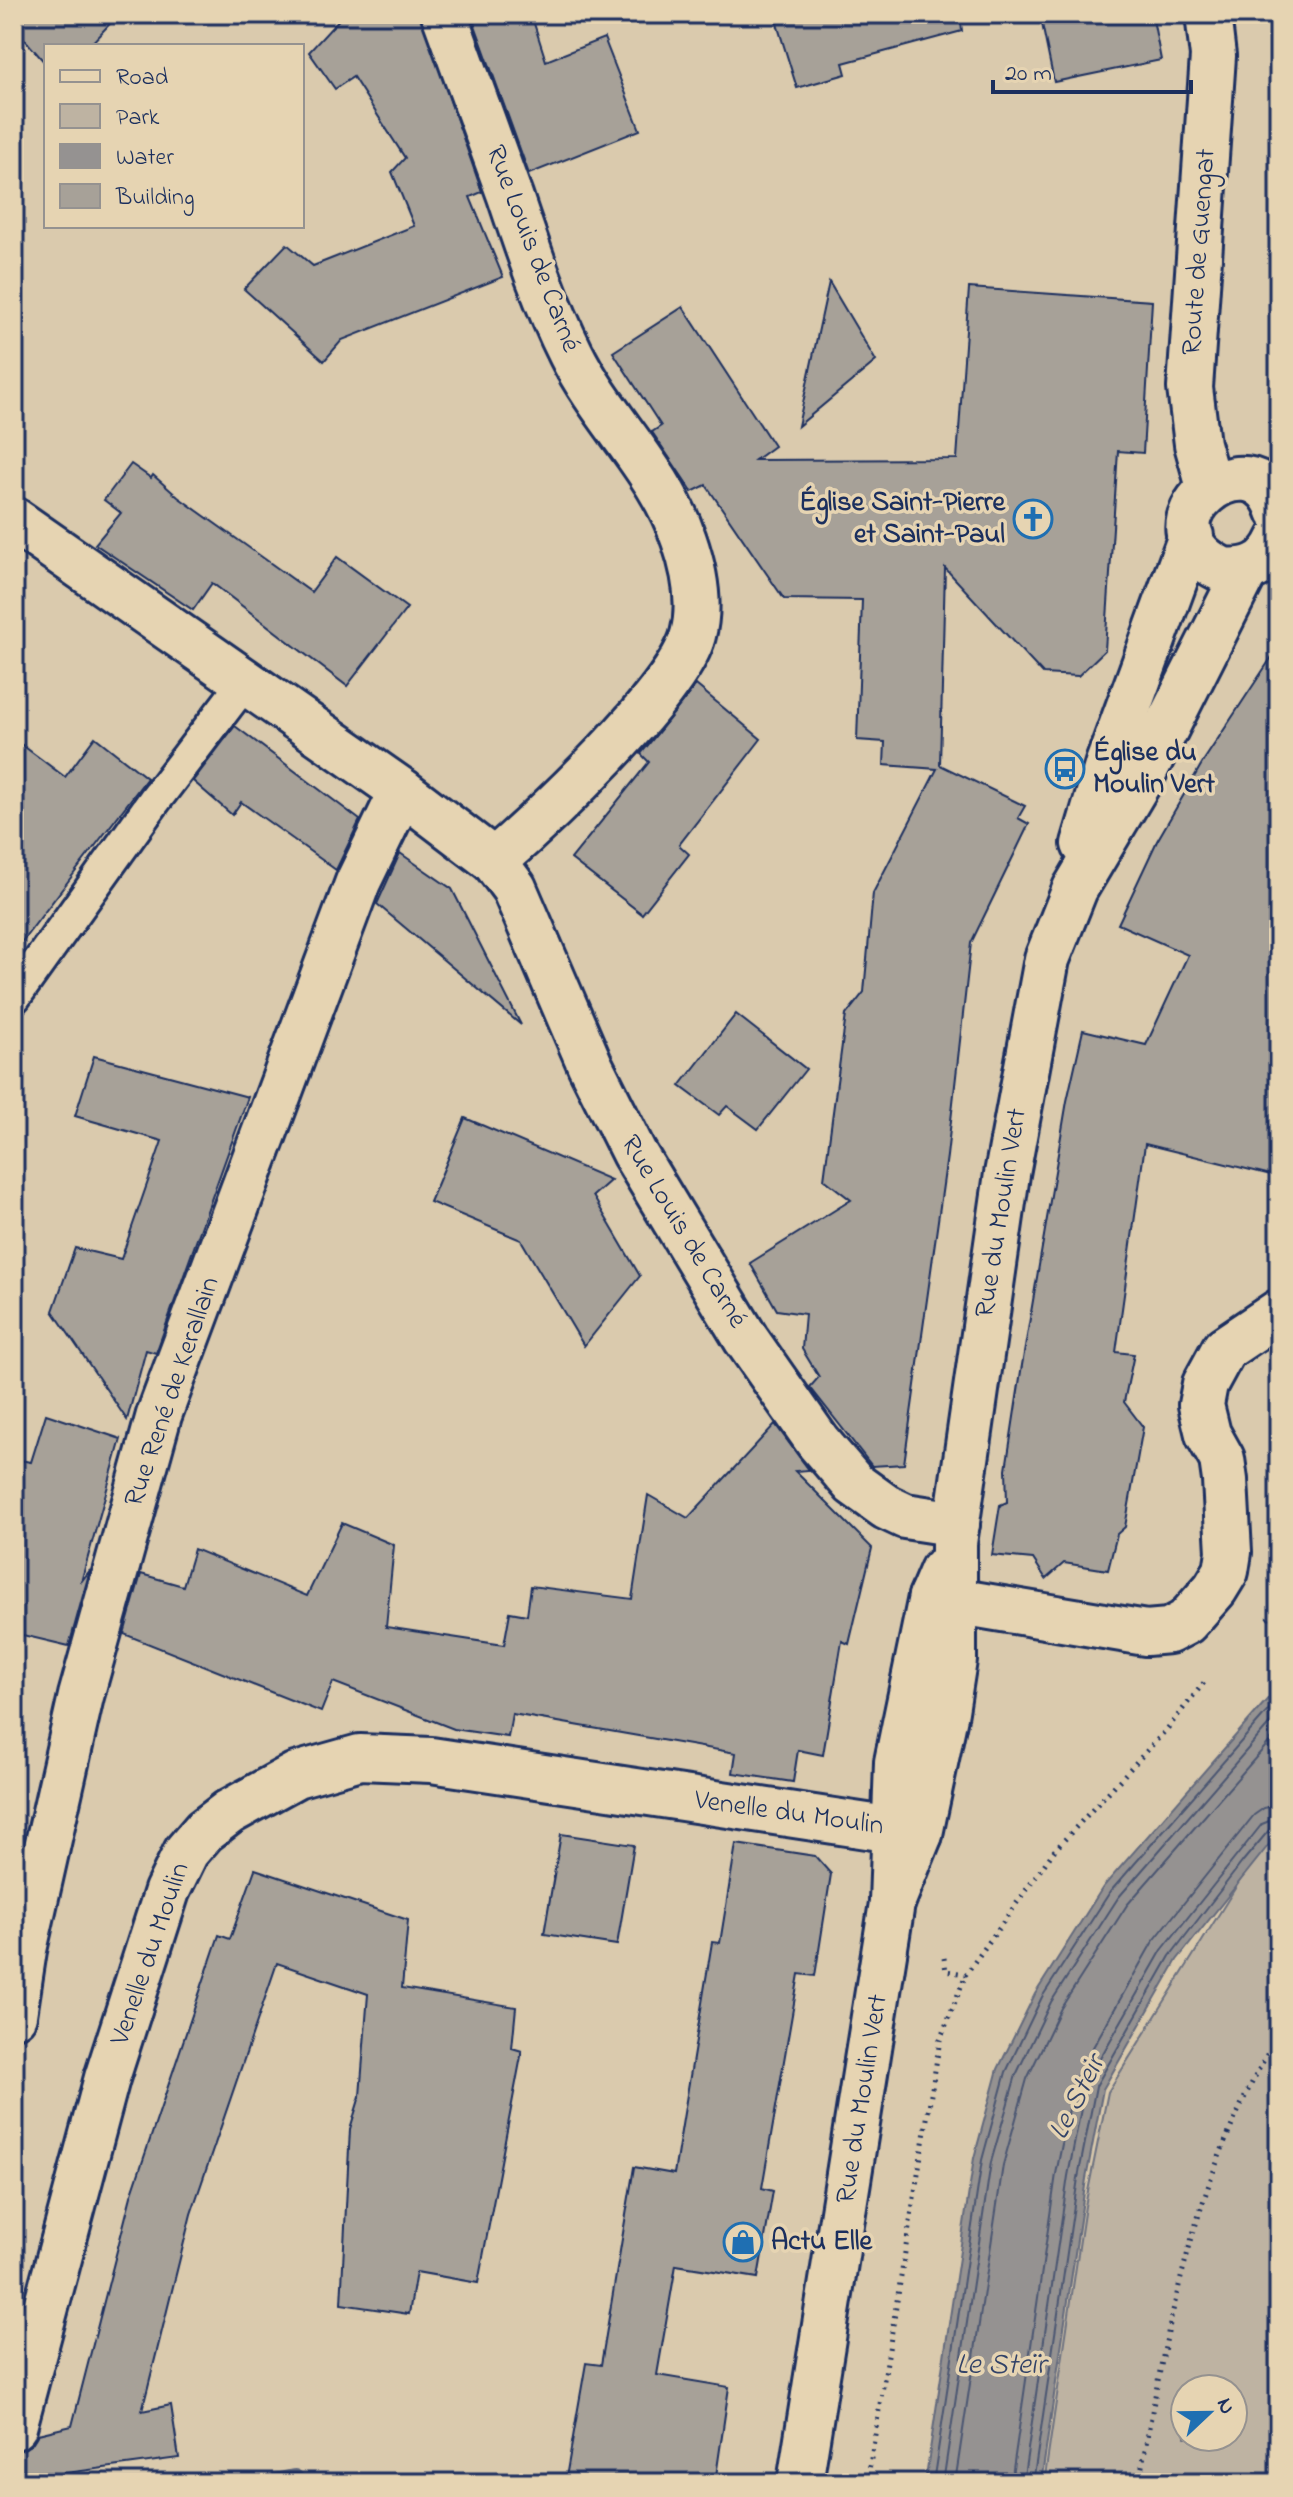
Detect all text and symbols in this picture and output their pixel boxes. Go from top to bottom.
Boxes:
legend [44,44,304,228]
scale bar [993,44,1191,94]
text: 20 m [1005,57,1052,92]
text: Road [116,61,169,96]
text: Park [116,101,160,136]
street label: Rue Louis de Carné [474,139,591,359]
text: Water [116,141,174,176]
street label: Route de Guengat [1172,147,1228,357]
text: Building [115,181,195,216]
place label: Église Saint-Pierre et Saint-Paul [799,483,1006,556]
church icon: Église Saint-Pierre et Saint-Paul [1012,498,1054,540]
place label: Église du Moulin Vert [1093,733,1215,806]
bus stop icon: Église du Moulin Vert [1044,748,1086,790]
street label: Rue du Moulin Vert [965,1105,1039,1321]
street label: Rue Louis de Carné [609,1128,757,1337]
street label: Rue René de Kerallain [114,1271,232,1513]
street label: Venelle du Moulin [691,1780,886,1848]
street label: Venelle du Moulin [100,1857,201,2052]
street label: Rue du Moulin Vert [826,1991,900,2207]
water label: Le Steir [1038,2045,1120,2148]
shop icon: Actu Elle [722,2221,764,2263]
place label: Actu Elle [771,2222,873,2263]
water label: Le Steïr [956,2344,1049,2388]
north arrow [1169,2373,1249,2453]
text: N [1207,2394,1242,2420]

